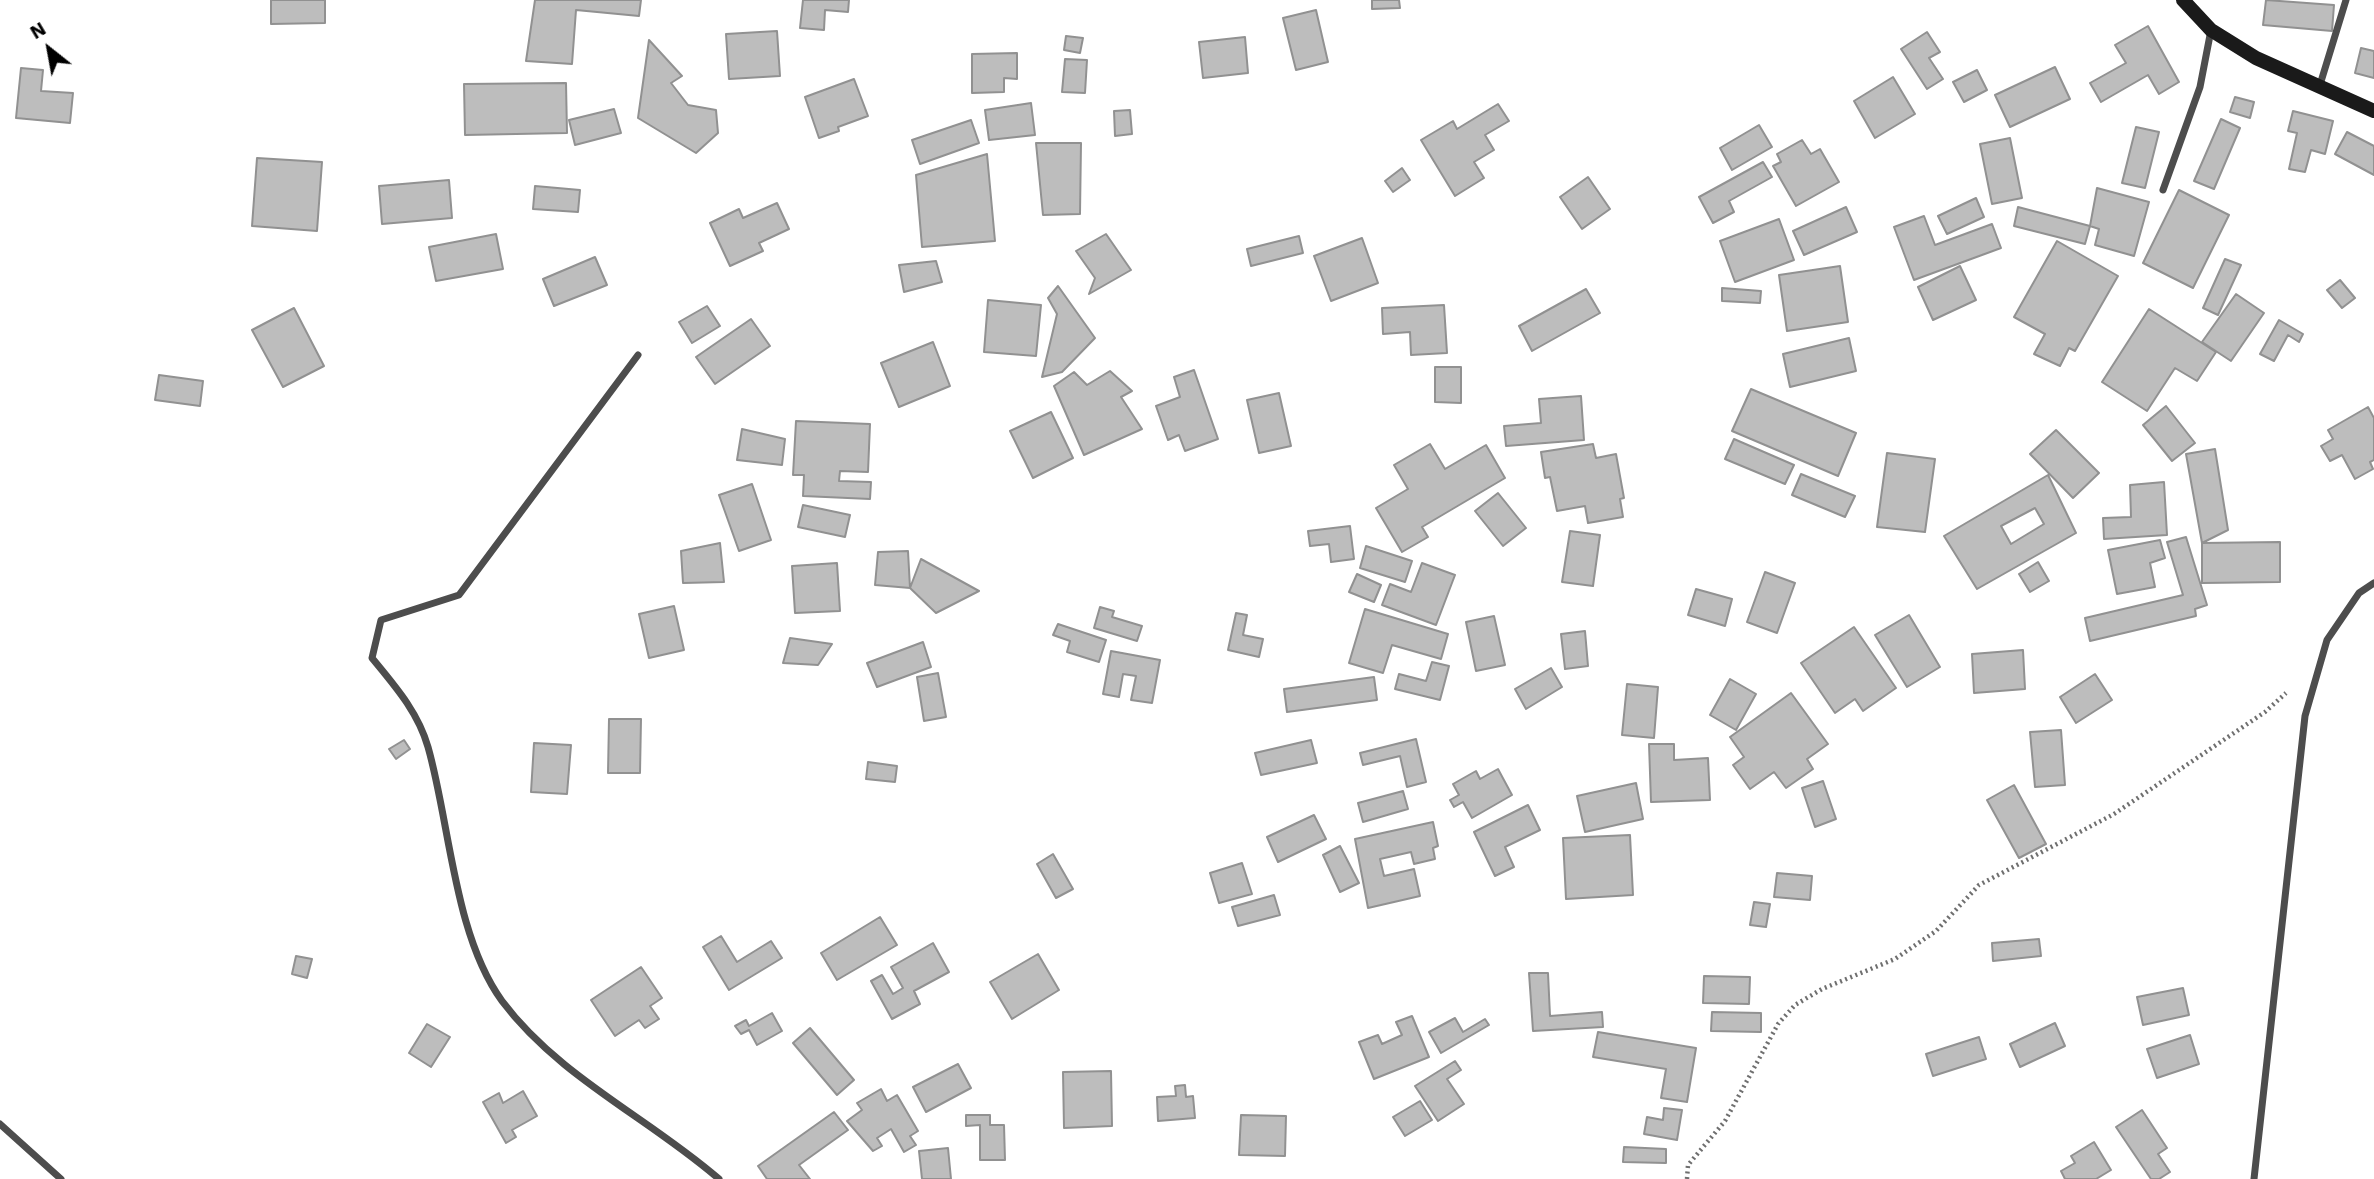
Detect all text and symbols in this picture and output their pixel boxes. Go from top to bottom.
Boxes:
north arrow [14,14,84,84]
text: N [26,17,50,44]

